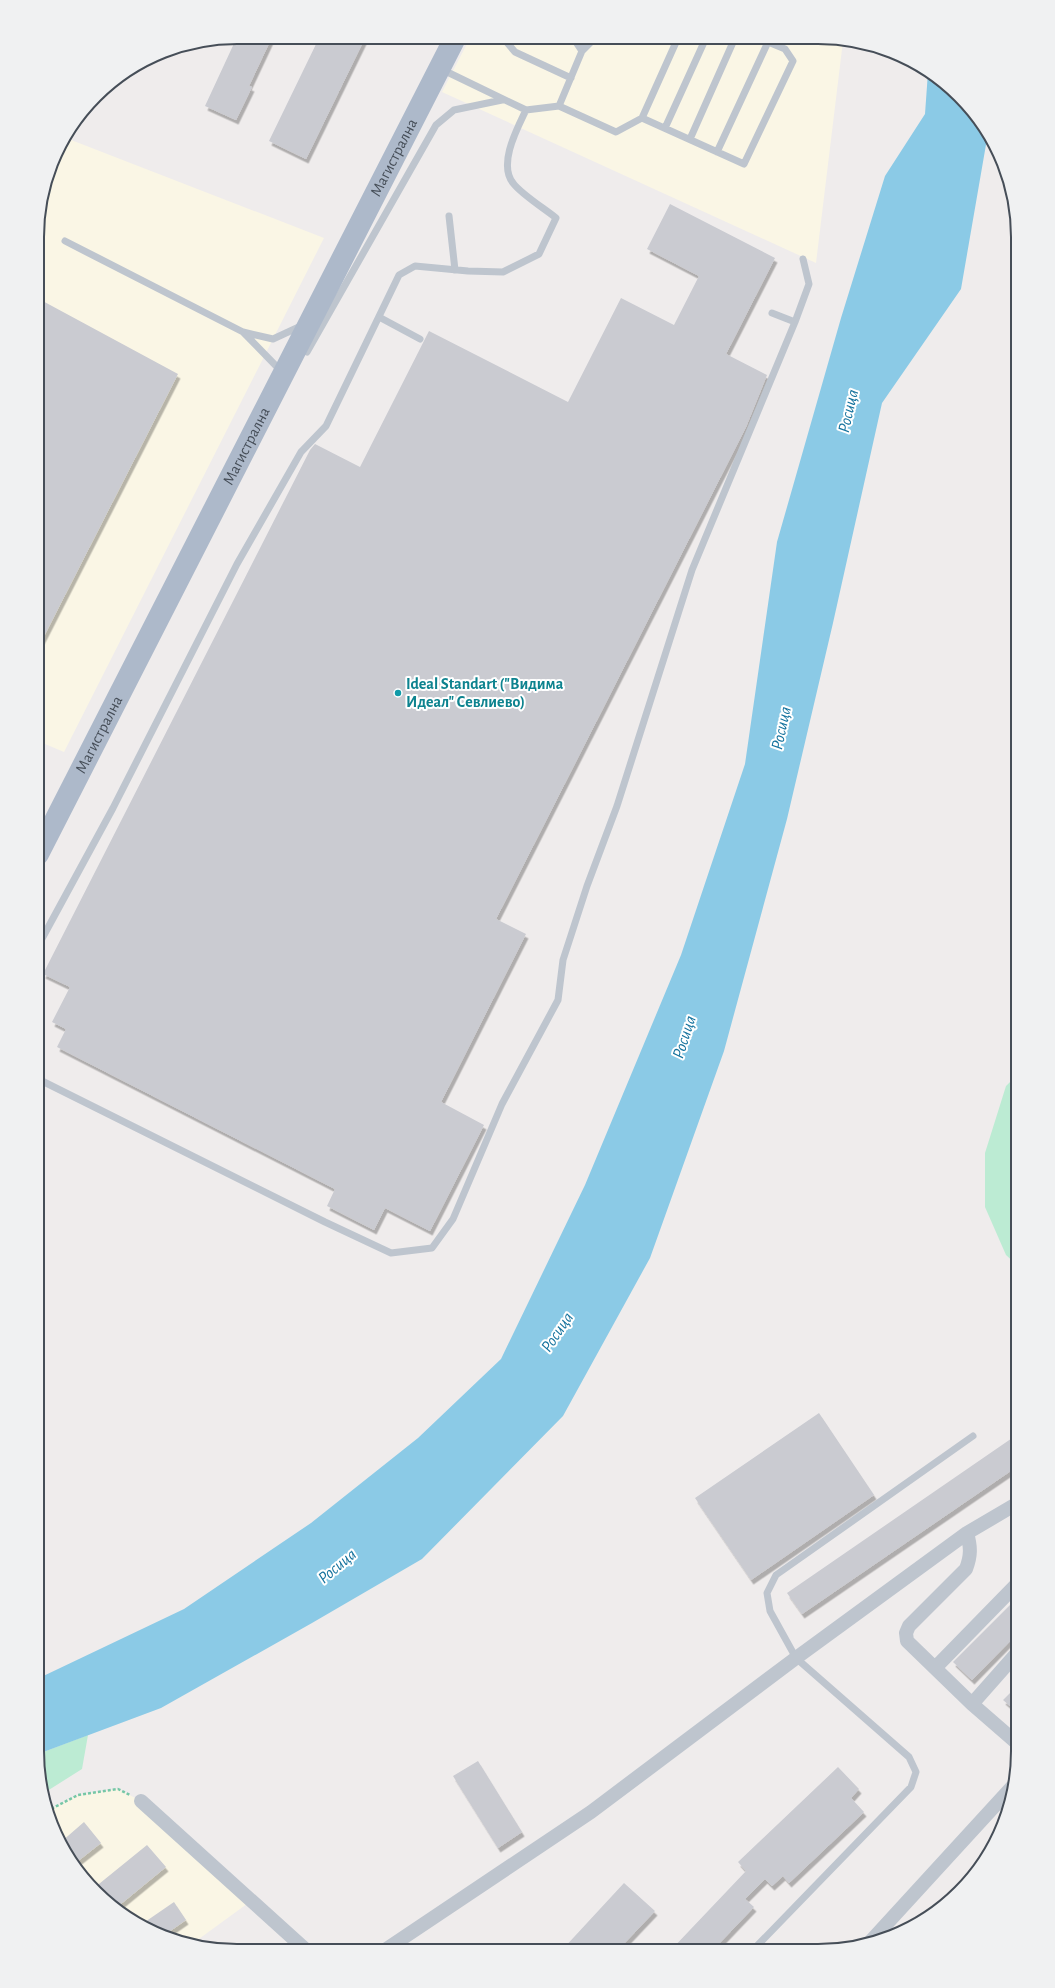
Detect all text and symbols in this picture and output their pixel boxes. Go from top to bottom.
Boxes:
street label: Магистрална [367,116,420,199]
water label: Росица [835,388,861,434]
street label: Магистрална [220,405,273,488]
place label: Ideal Standart ("Видима Идеал" Севлиево) [406,676,564,710]
marker: Ideal Standart ("Видима Идеал" Севлиево) [393,688,403,698]
street label: Магистрална [73,693,125,776]
water label: Росица [768,705,794,751]
water label: Росица [669,1014,699,1060]
water label: Росица [538,1309,576,1355]
water label: Росица [315,1545,359,1587]

